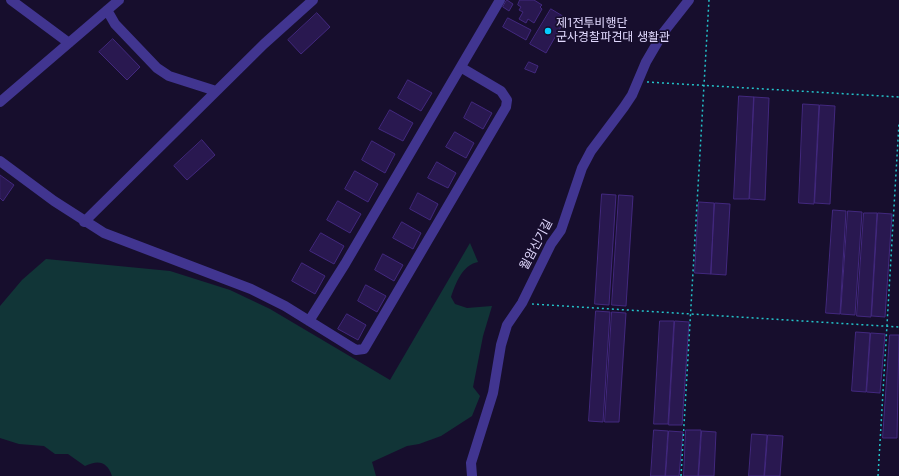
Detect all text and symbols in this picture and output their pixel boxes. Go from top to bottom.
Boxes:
place label: 제1전투비행단 군사경찰파견대 생활관 [556,17,670,45]
marker: 제1전투비행단 군사경찰파견대 생활관 [543,26,553,36]
street label: 월암신기길 [518,217,556,273]

